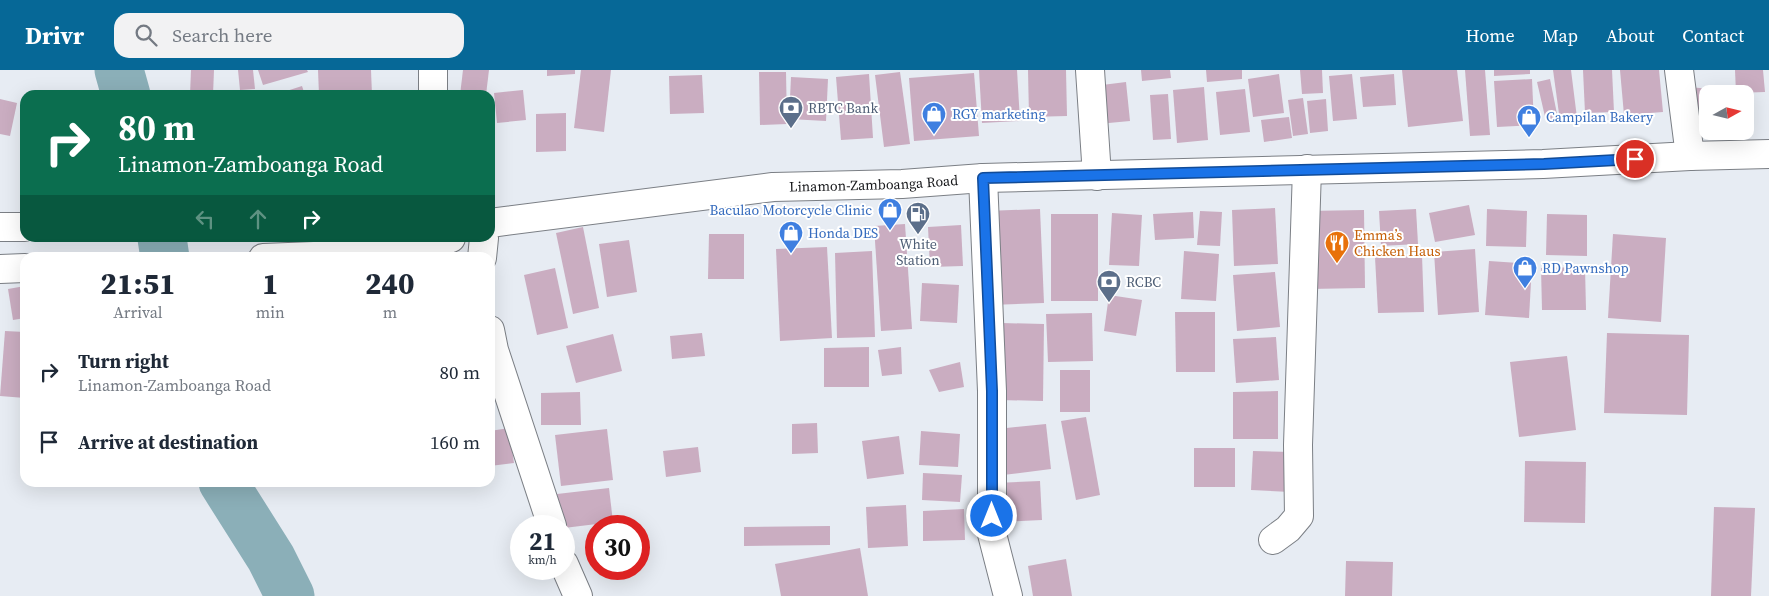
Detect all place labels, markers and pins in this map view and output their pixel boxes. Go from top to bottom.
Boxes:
bank icon: RBTC Bank [778,95,804,129]
place label: RBTC Bank [808,98,878,118]
shop icon: RGY marketing [921,101,947,135]
place label: RGY marketing [952,104,1046,124]
shop icon: Campilan Bakery [1516,104,1542,138]
place label: Campilan Bakery [1546,107,1654,127]
pin [1614,138,1656,180]
shop icon: Baculao Motorcycle Clinic [877,197,903,231]
place label: Baculao Motorcycle Clinic [709,200,872,220]
fuel station icon: White Station [905,201,931,235]
shop icon: Honda DES [778,220,804,254]
place label: Honda DES [808,223,878,243]
place label: Emma’s Chicken Haus [1354,225,1440,261]
restaurant icon: Emma’s Chicken Haus [1324,230,1350,264]
place label: White Station [896,234,940,270]
shop icon: RD Pawnshop [1512,255,1538,289]
place label: RD Pawnshop [1542,258,1629,278]
bank icon: RCBC [1096,269,1122,303]
place label: RCBC [1126,272,1161,292]

